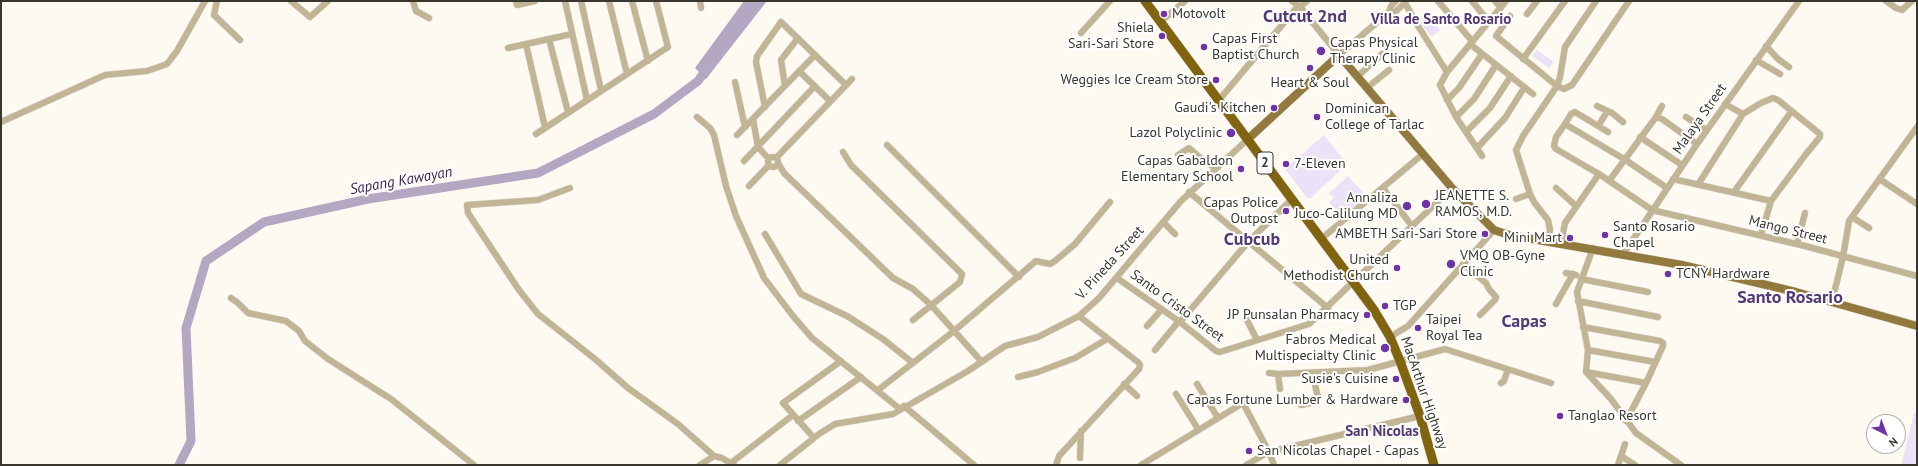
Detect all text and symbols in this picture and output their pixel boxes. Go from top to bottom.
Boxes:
place label: Motovolt [1172,6,1225,22]
district label: Cutcut 2nd [1263,6,1347,28]
marker: Motovolt [1159,9,1169,19]
district label: Villa de Santo Rosario [1371,11,1511,29]
place label: Shiela Sari-Sari Store [1068,20,1154,52]
marker: Shiela Sari-Sari Store [1157,31,1167,41]
place label: Capas First Baptist Church [1212,31,1299,64]
place label: Capas Physical Therapy Clinic [1330,35,1418,68]
marker: Capas First Baptist Church [1199,42,1209,52]
marker: Capas Physical Therapy Clinic [1315,45,1327,57]
marker: Heart & Soul [1305,63,1315,73]
place label: Weggies Ice Cream Store [1061,72,1208,88]
marker: Weggies Ice Cream Store [1211,75,1221,85]
place label: Heart & Soul [1271,75,1349,91]
street label: Malaya Street [1670,81,1730,157]
place label: Gaudi's Kitchen [1174,100,1266,116]
place label: Dominican College of Tarlac [1325,101,1424,134]
marker: Gaudi's Kitchen [1269,103,1279,113]
marker: Dominican College of Tarlac [1312,112,1322,122]
place label: Lazol Polyclinic [1130,125,1222,141]
marker: Lazol Polyclinic [1225,127,1237,139]
road number: 2 [1257,152,1273,174]
place label: Capas Gabaldon Elementary School [1121,153,1233,186]
place label: 7-Eleven [1294,156,1346,172]
marker: 7-Eleven [1281,159,1291,169]
water label: Sapang Kawayan [348,163,454,199]
marker: Capas Gabaldon Elementary School [1236,164,1246,174]
place label: JEANETTE S. RAMOS, M.D. [1435,188,1512,220]
place label: Annaliza Juco-Calilung MD [1295,190,1398,222]
place label: Capas Police Outpost [1203,195,1278,228]
marker: JEANETTE S. RAMOS, M.D. [1420,198,1432,210]
marker: Annaliza Juco-Calilung MD [1401,200,1413,212]
marker: Capas Police Outpost [1281,206,1291,216]
street label: Mango Street [1747,212,1829,248]
place label: Santo Rosario Chapel [1613,219,1695,252]
street label: V. Pineda Street [1072,223,1148,303]
place label: AMBETH Sari-Sari Store [1335,226,1477,242]
district label: Cubcub [1224,229,1280,251]
marker: AMBETH Sari-Sari Store [1480,229,1490,239]
place label: Mini Mart [1504,230,1562,246]
marker: Santo Rosario Chapel [1600,230,1610,240]
marker: Mini Mart [1565,233,1575,243]
place label: VMQ OB-Gyne Clinic [1460,248,1545,280]
place label: United Methodist Church [1283,252,1389,284]
marker: VMQ OB-Gyne Clinic [1445,258,1457,270]
marker: United Methodist Church [1392,263,1402,273]
street label: Santo Cristo Street [1127,266,1227,346]
place label: TCNY Hardware [1676,266,1770,282]
marker: TCNY Hardware [1663,269,1673,279]
district label: Santo Rosario [1737,287,1843,309]
place label: TGP [1393,298,1416,314]
marker: TGP [1380,301,1390,311]
place label: JP Punsalan Pharmacy [1227,307,1359,323]
marker: JP Punsalan Pharmacy [1362,310,1372,320]
district label: Capas [1501,311,1547,333]
place label: Taipei Royal Tea [1426,312,1482,344]
marker: Taipei Royal Tea [1413,323,1423,333]
place label: Fabros Medical Multispecialty Clinic [1255,332,1376,364]
street label: MacArthur Highway [1397,334,1451,452]
marker: Fabros Medical Multispecialty Clinic [1379,342,1391,354]
place label: Susie's Cuisine [1301,371,1388,387]
marker: Susie's Cuisine [1391,374,1401,384]
place label: Capas Fortune Lumber & Hardware [1187,392,1398,408]
marker: Capas Fortune Lumber & Hardware [1401,395,1411,405]
place label: Tanglao Resort [1568,408,1657,424]
marker: Tanglao Resort [1555,411,1565,421]
north arrow [1866,414,1906,454]
district label: San Nicolas [1345,423,1419,441]
text: N [1886,435,1901,450]
place label: San Nicolas Chapel - Capas [1257,443,1419,459]
marker: San Nicolas Chapel - Capas [1244,446,1254,456]

